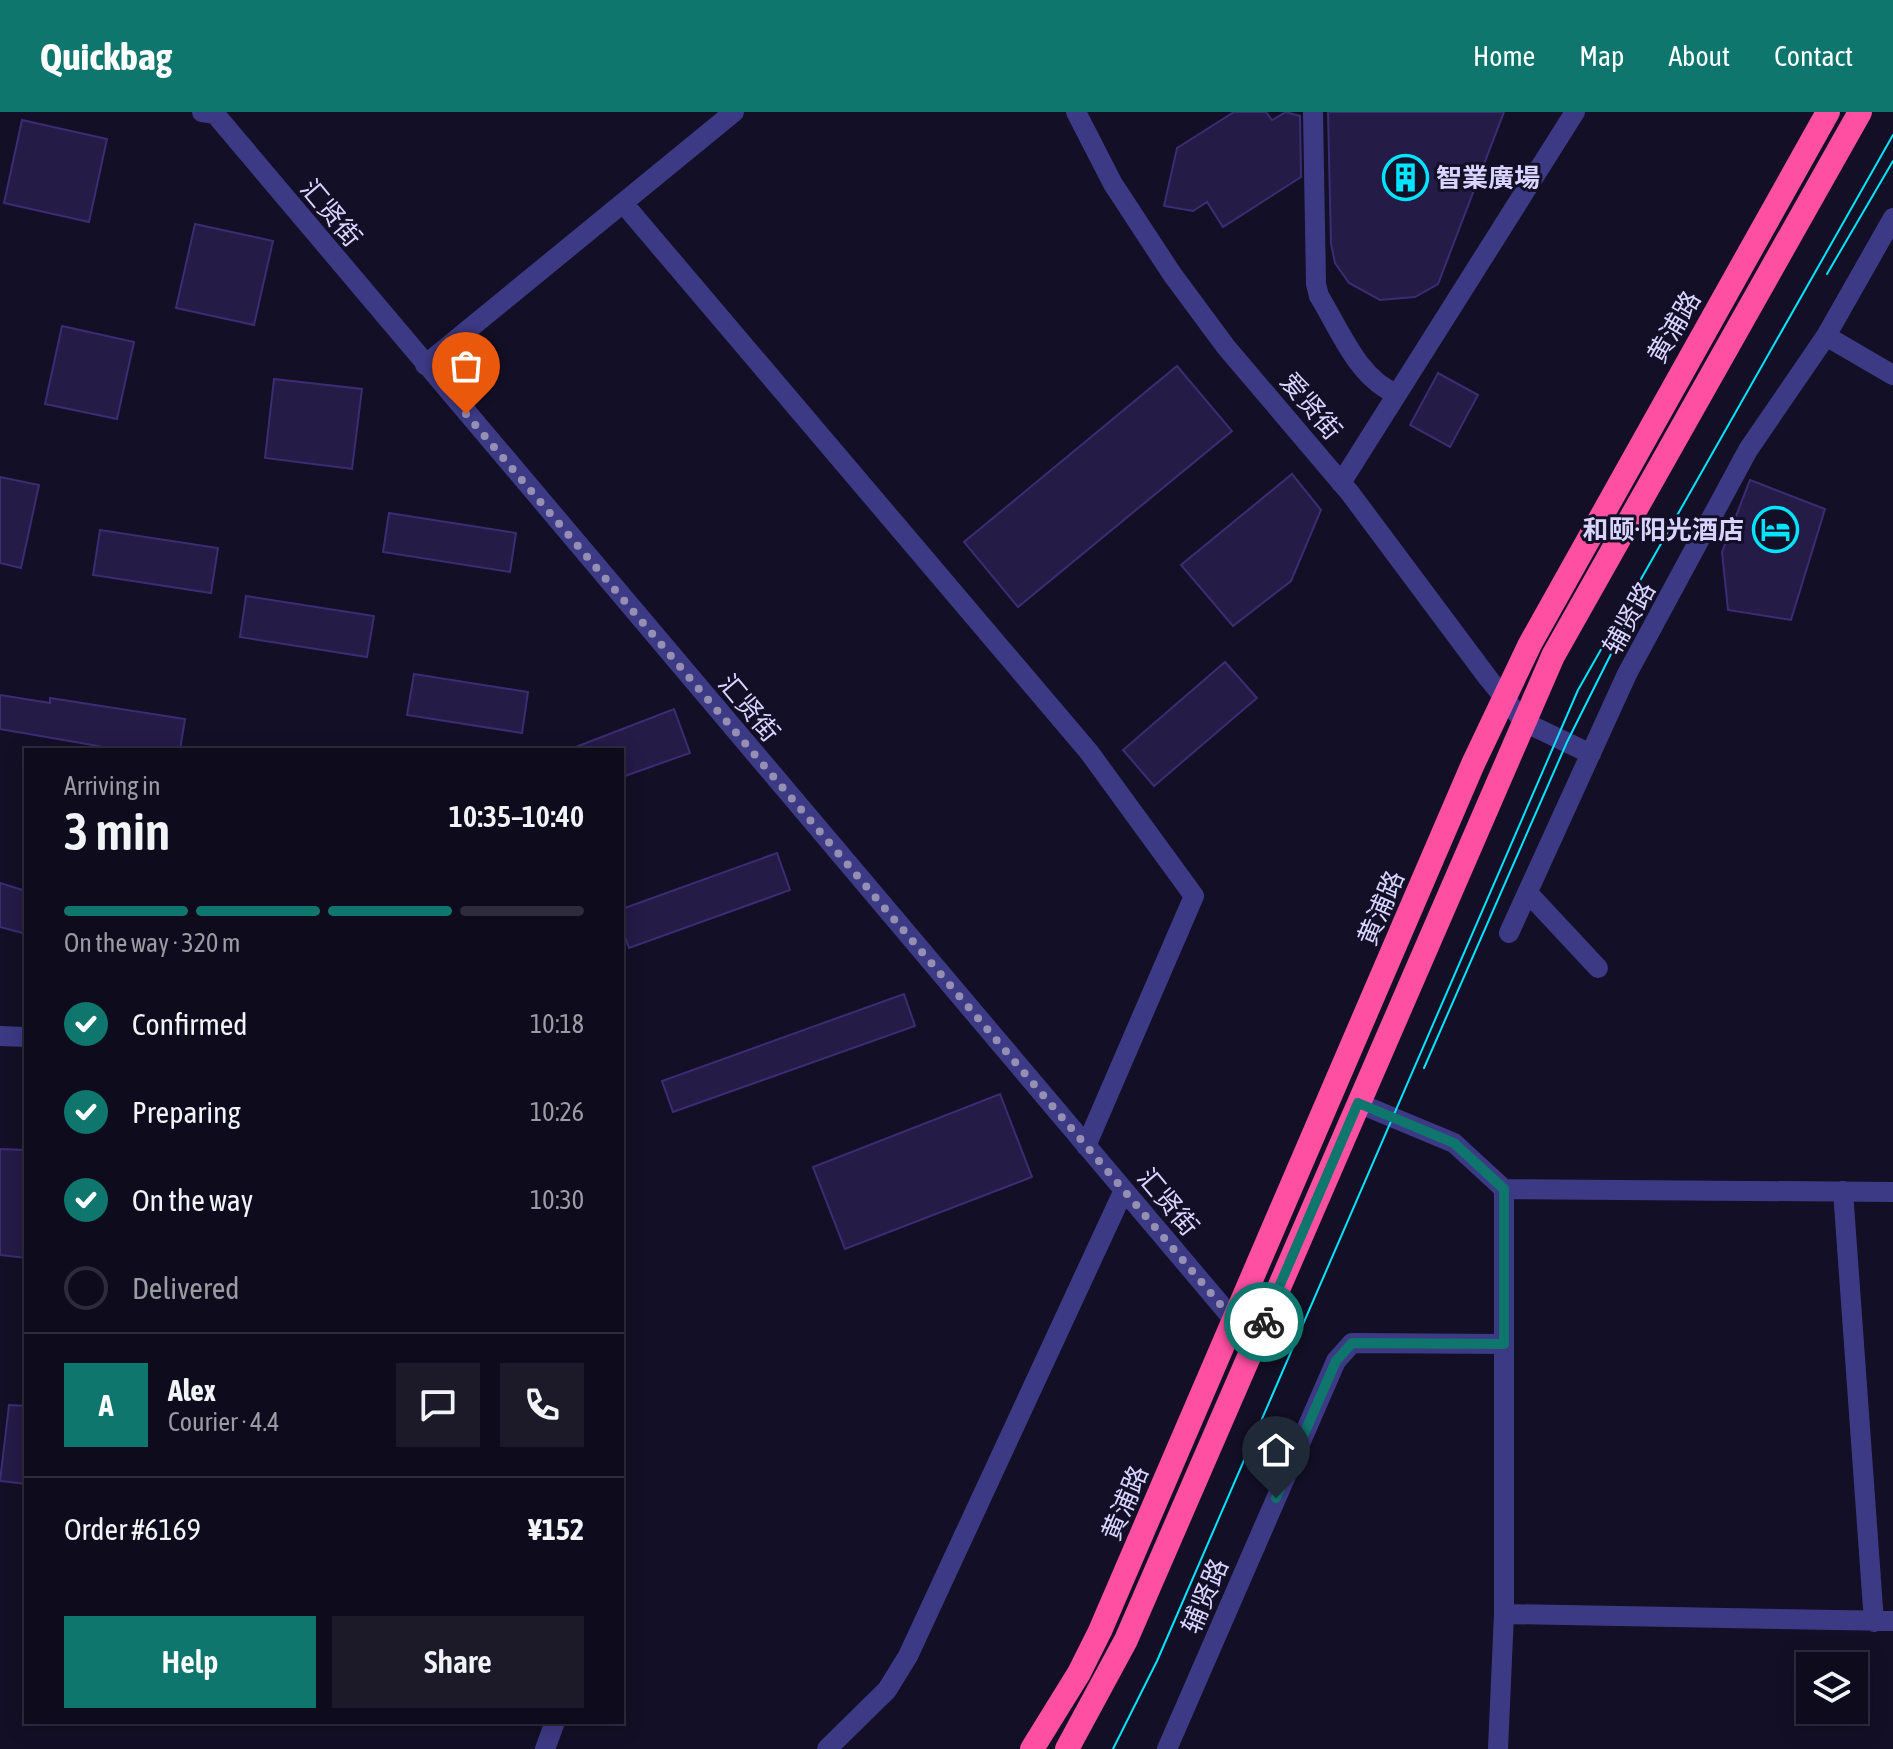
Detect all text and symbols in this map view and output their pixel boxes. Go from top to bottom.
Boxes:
text: Quickbag [40,35,172,78]
text: Home [1473,40,1535,72]
text: Map [1579,40,1624,72]
text: About [1668,40,1730,72]
text: Contact [1774,40,1853,72]
building icon: 智業廣場 [1381,154,1429,202]
place label: 智業廣場 [1436,163,1540,193]
street label: 汇贤街 [294,173,368,253]
street label: 黄浦路 [1642,286,1706,368]
pin [432,332,500,414]
icon: bag [444,344,488,388]
street label: 爱贤街 [1274,366,1348,446]
hotel icon: 和颐·阳光酒店 [1751,506,1799,554]
place label: 和颐·阳光酒店 [1582,515,1744,545]
street label: 辅贤路 [1597,577,1661,659]
street label: 汇贤街 [712,668,786,748]
text: Arriving in [64,771,161,801]
text: 10:35–10:40 [449,799,584,833]
text: 3 min [64,801,170,861]
street label: 黄浦路 [1352,866,1410,950]
text: On the way · 320 m [64,928,241,958]
icon: check [64,1002,108,1046]
text: Confirmed [132,1007,247,1041]
text: 10:18 [530,1009,584,1039]
icon: check [64,1090,108,1134]
text: Preparing [132,1095,241,1129]
text: 10:26 [530,1097,584,1127]
street label: 汇贤街 [1131,1162,1205,1242]
icon: check [64,1178,108,1222]
text: On the way [132,1183,253,1217]
text: 10:30 [530,1185,584,1215]
text: Delivered [132,1271,240,1305]
courier [1224,1282,1304,1362]
icon: bike [1242,1300,1286,1344]
button: chat [396,1363,480,1447]
button: phone [500,1363,584,1447]
text: Alex [168,1373,216,1407]
text: A [99,1388,113,1422]
text: Courier · 4.4 [168,1407,279,1437]
pin [1242,1416,1310,1498]
icon: home [1254,1428,1298,1472]
street label: 黄浦路 [1096,1461,1154,1545]
text: Order #6169 [64,1512,201,1546]
text: ¥152 [528,1512,584,1546]
street label: 辅贤路 [1176,1554,1234,1638]
button: Help [64,1616,316,1708]
button: Share [332,1616,584,1708]
map controls [1796,1652,1868,1724]
button: layers [1796,1652,1868,1724]

